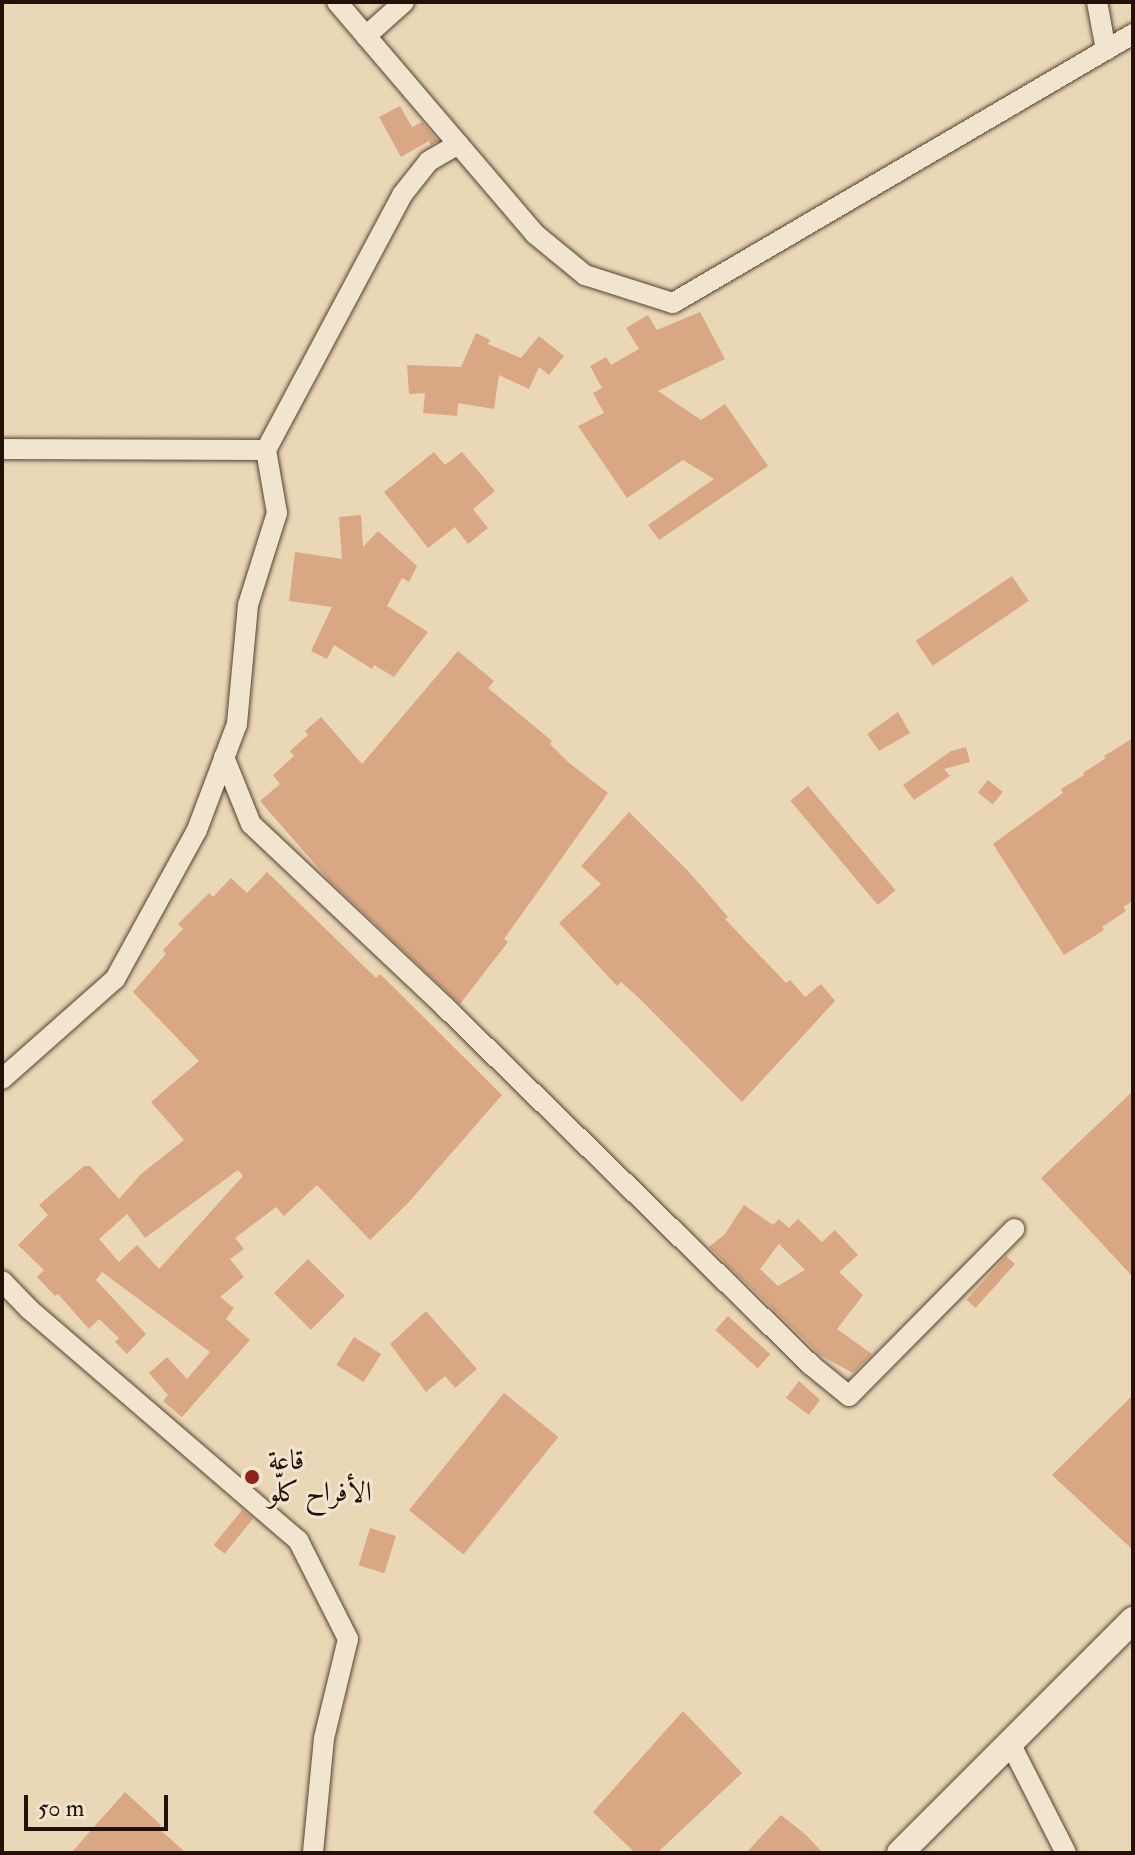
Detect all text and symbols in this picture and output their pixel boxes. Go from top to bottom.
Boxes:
place label: قاعة الأفراح كلّو [268,1444,372,1510]
marker: قاعة الأفراح كلّو [243,1468,261,1486]
scale bar [28,1779,172,1829]
text: 50 m [38,1793,84,1824]

